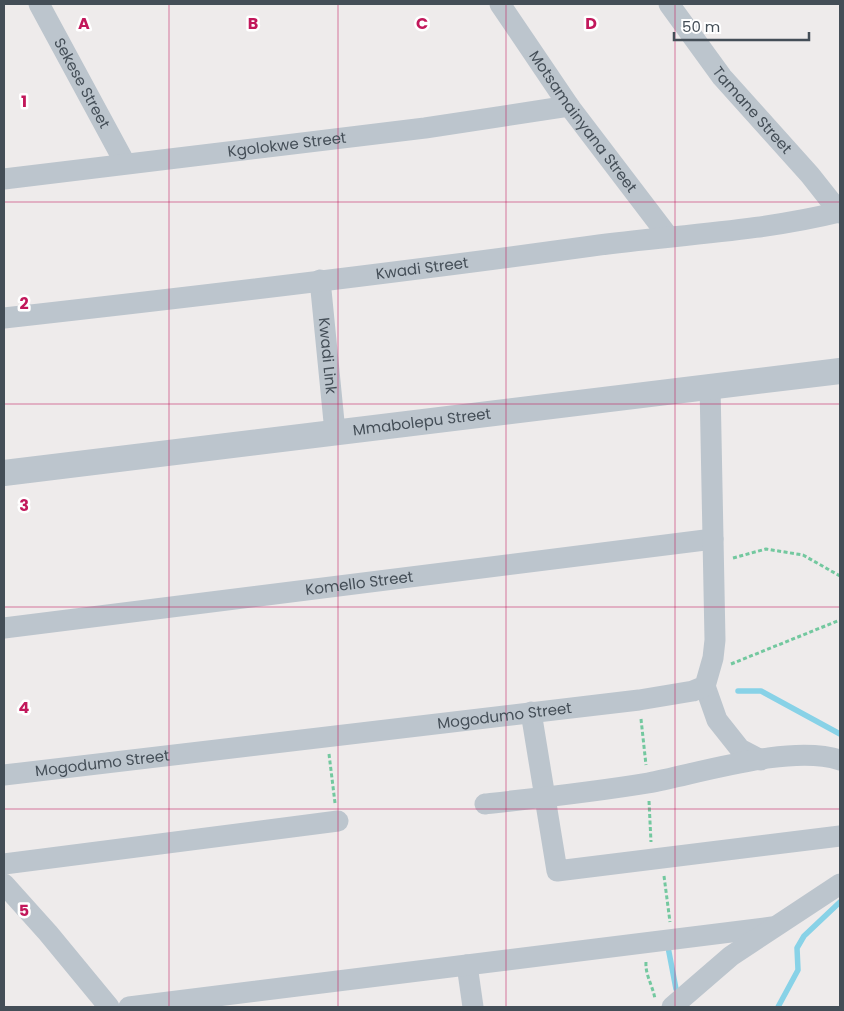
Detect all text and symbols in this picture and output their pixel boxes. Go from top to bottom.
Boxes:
scale bar [674,10,809,42]
text: A [78,12,90,35]
text: B [248,12,258,35]
text: C [416,12,428,35]
text: D [585,12,597,35]
text: 50 m [682,16,720,37]
street label: Sekese Street [49,34,115,132]
street label: Motsamainyana Street [524,46,642,197]
street label: Tamane Street [708,62,797,158]
text: 1 [21,90,27,113]
street label: Kgolokwe Street [226,127,347,162]
street label: Kwadi Street [374,252,470,284]
text: 2 [19,292,29,315]
street label: Kwadi Link [314,316,342,395]
street label: Mmabolepu Street [352,403,492,440]
text: 3 [19,494,29,517]
street label: Komello Street [304,566,414,600]
text: 4 [19,696,30,719]
street label: Mogodumo Street [436,697,573,734]
street label: Mogodumo Street [34,745,171,781]
text: 5 [19,899,29,922]

